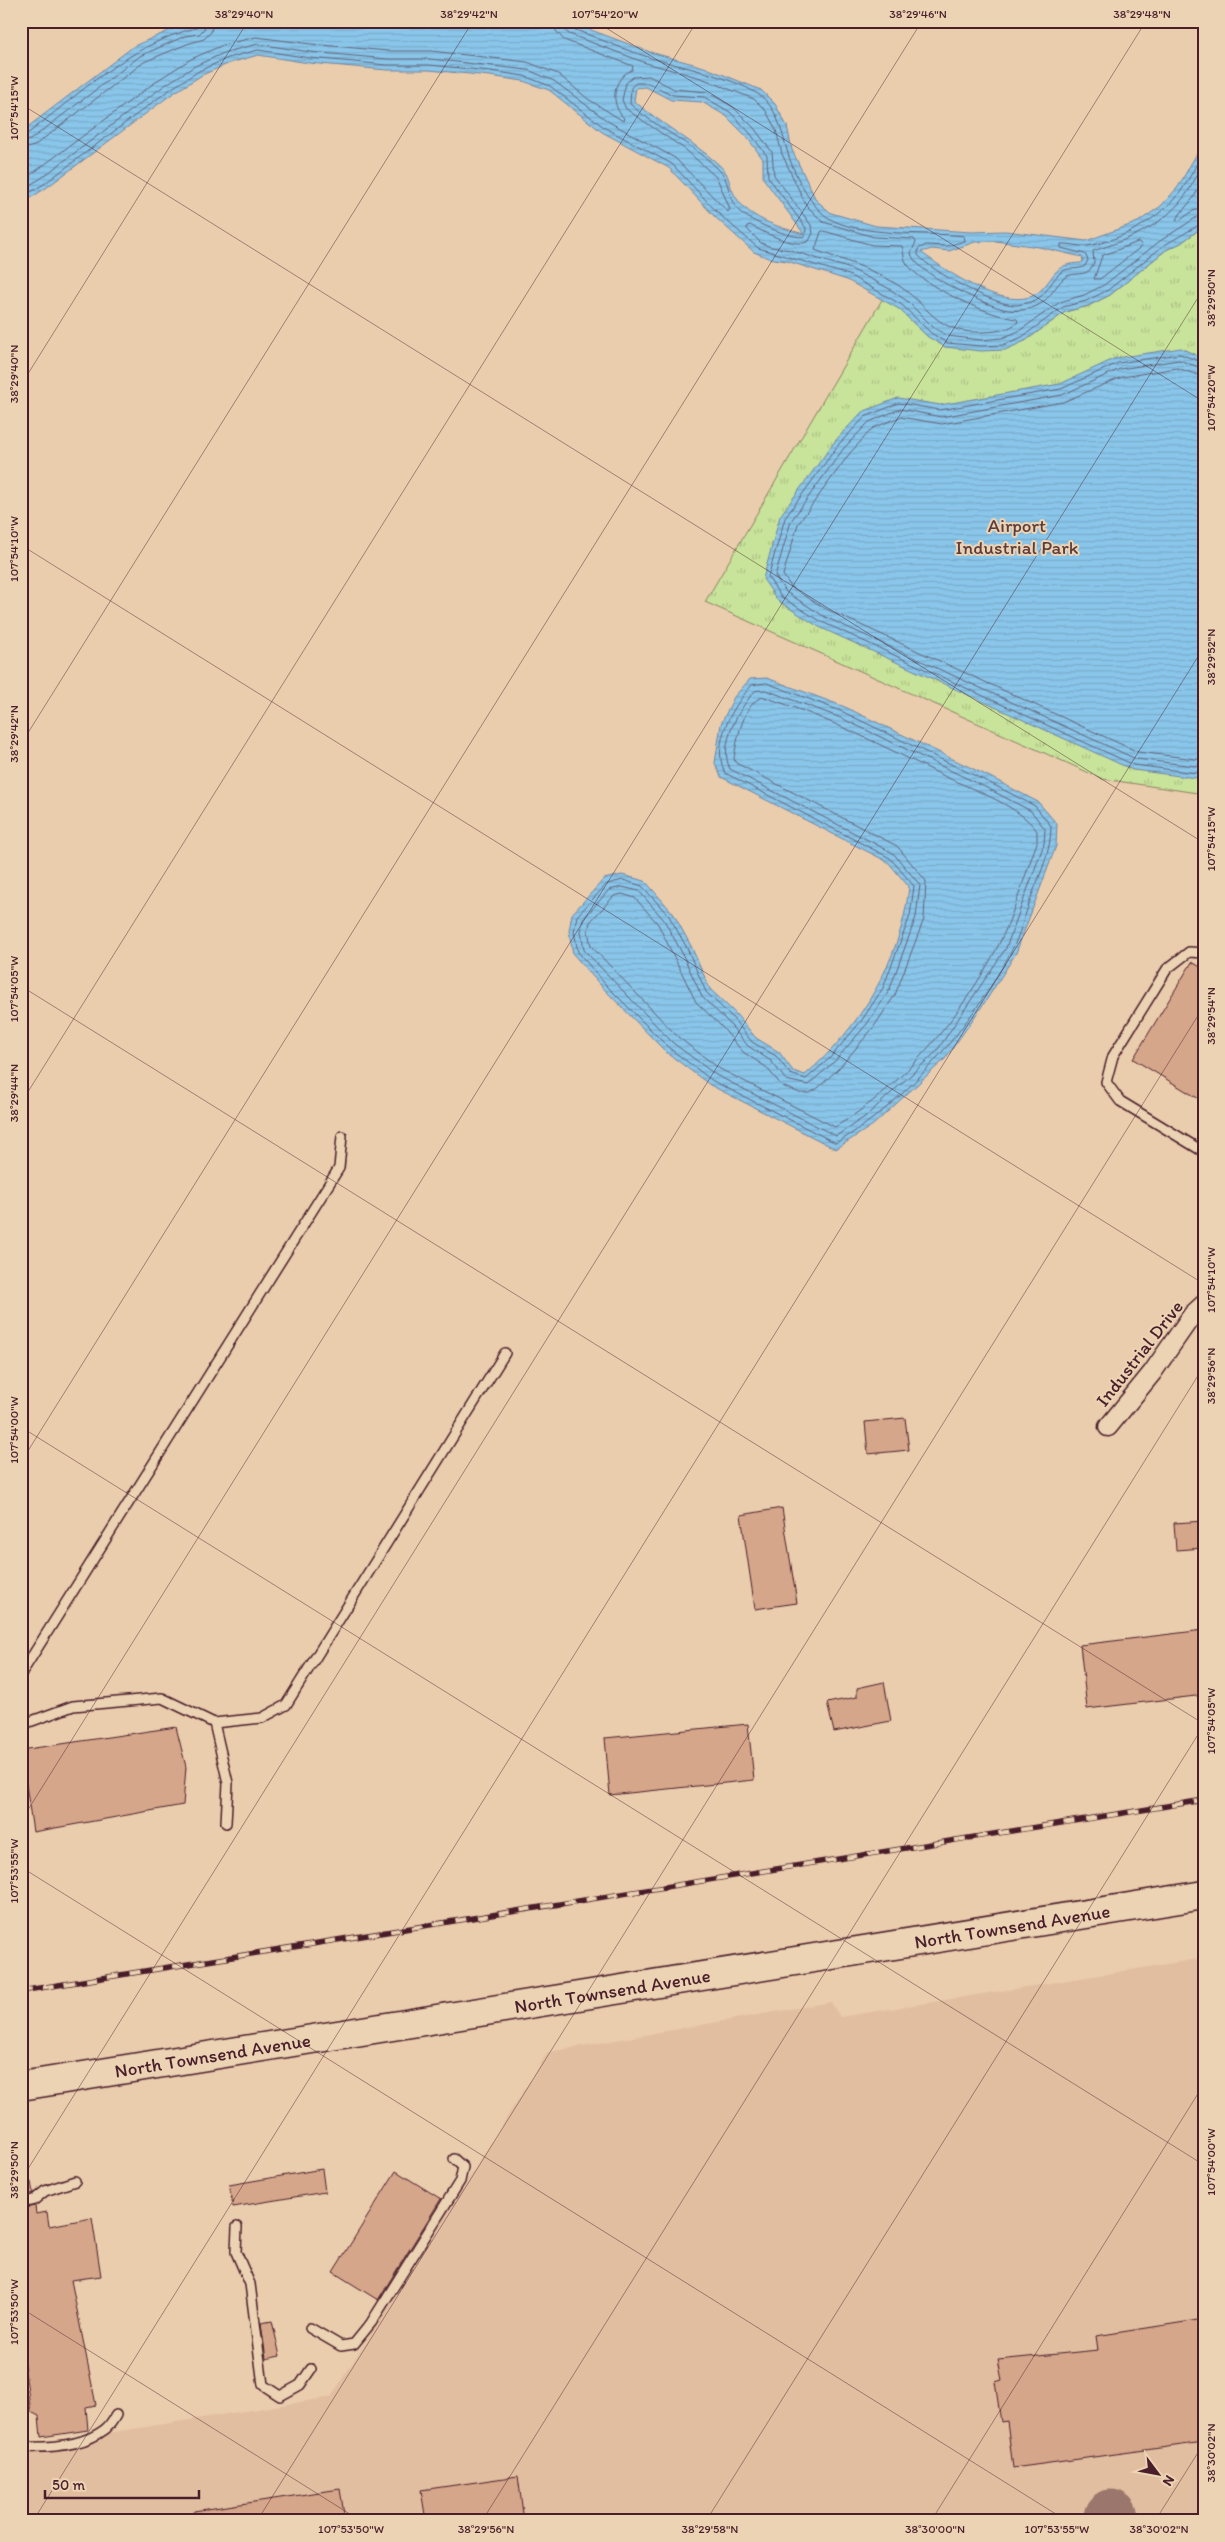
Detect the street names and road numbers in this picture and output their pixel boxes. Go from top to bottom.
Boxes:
street label: Industrial Drive [1091,1296,1188,1411]
street label: North Townsend Avenue [913,1899,1112,1954]
street label: North Townsend Avenue [513,1964,712,2018]
street label: North Townsend Avenue [113,2028,312,2083]

